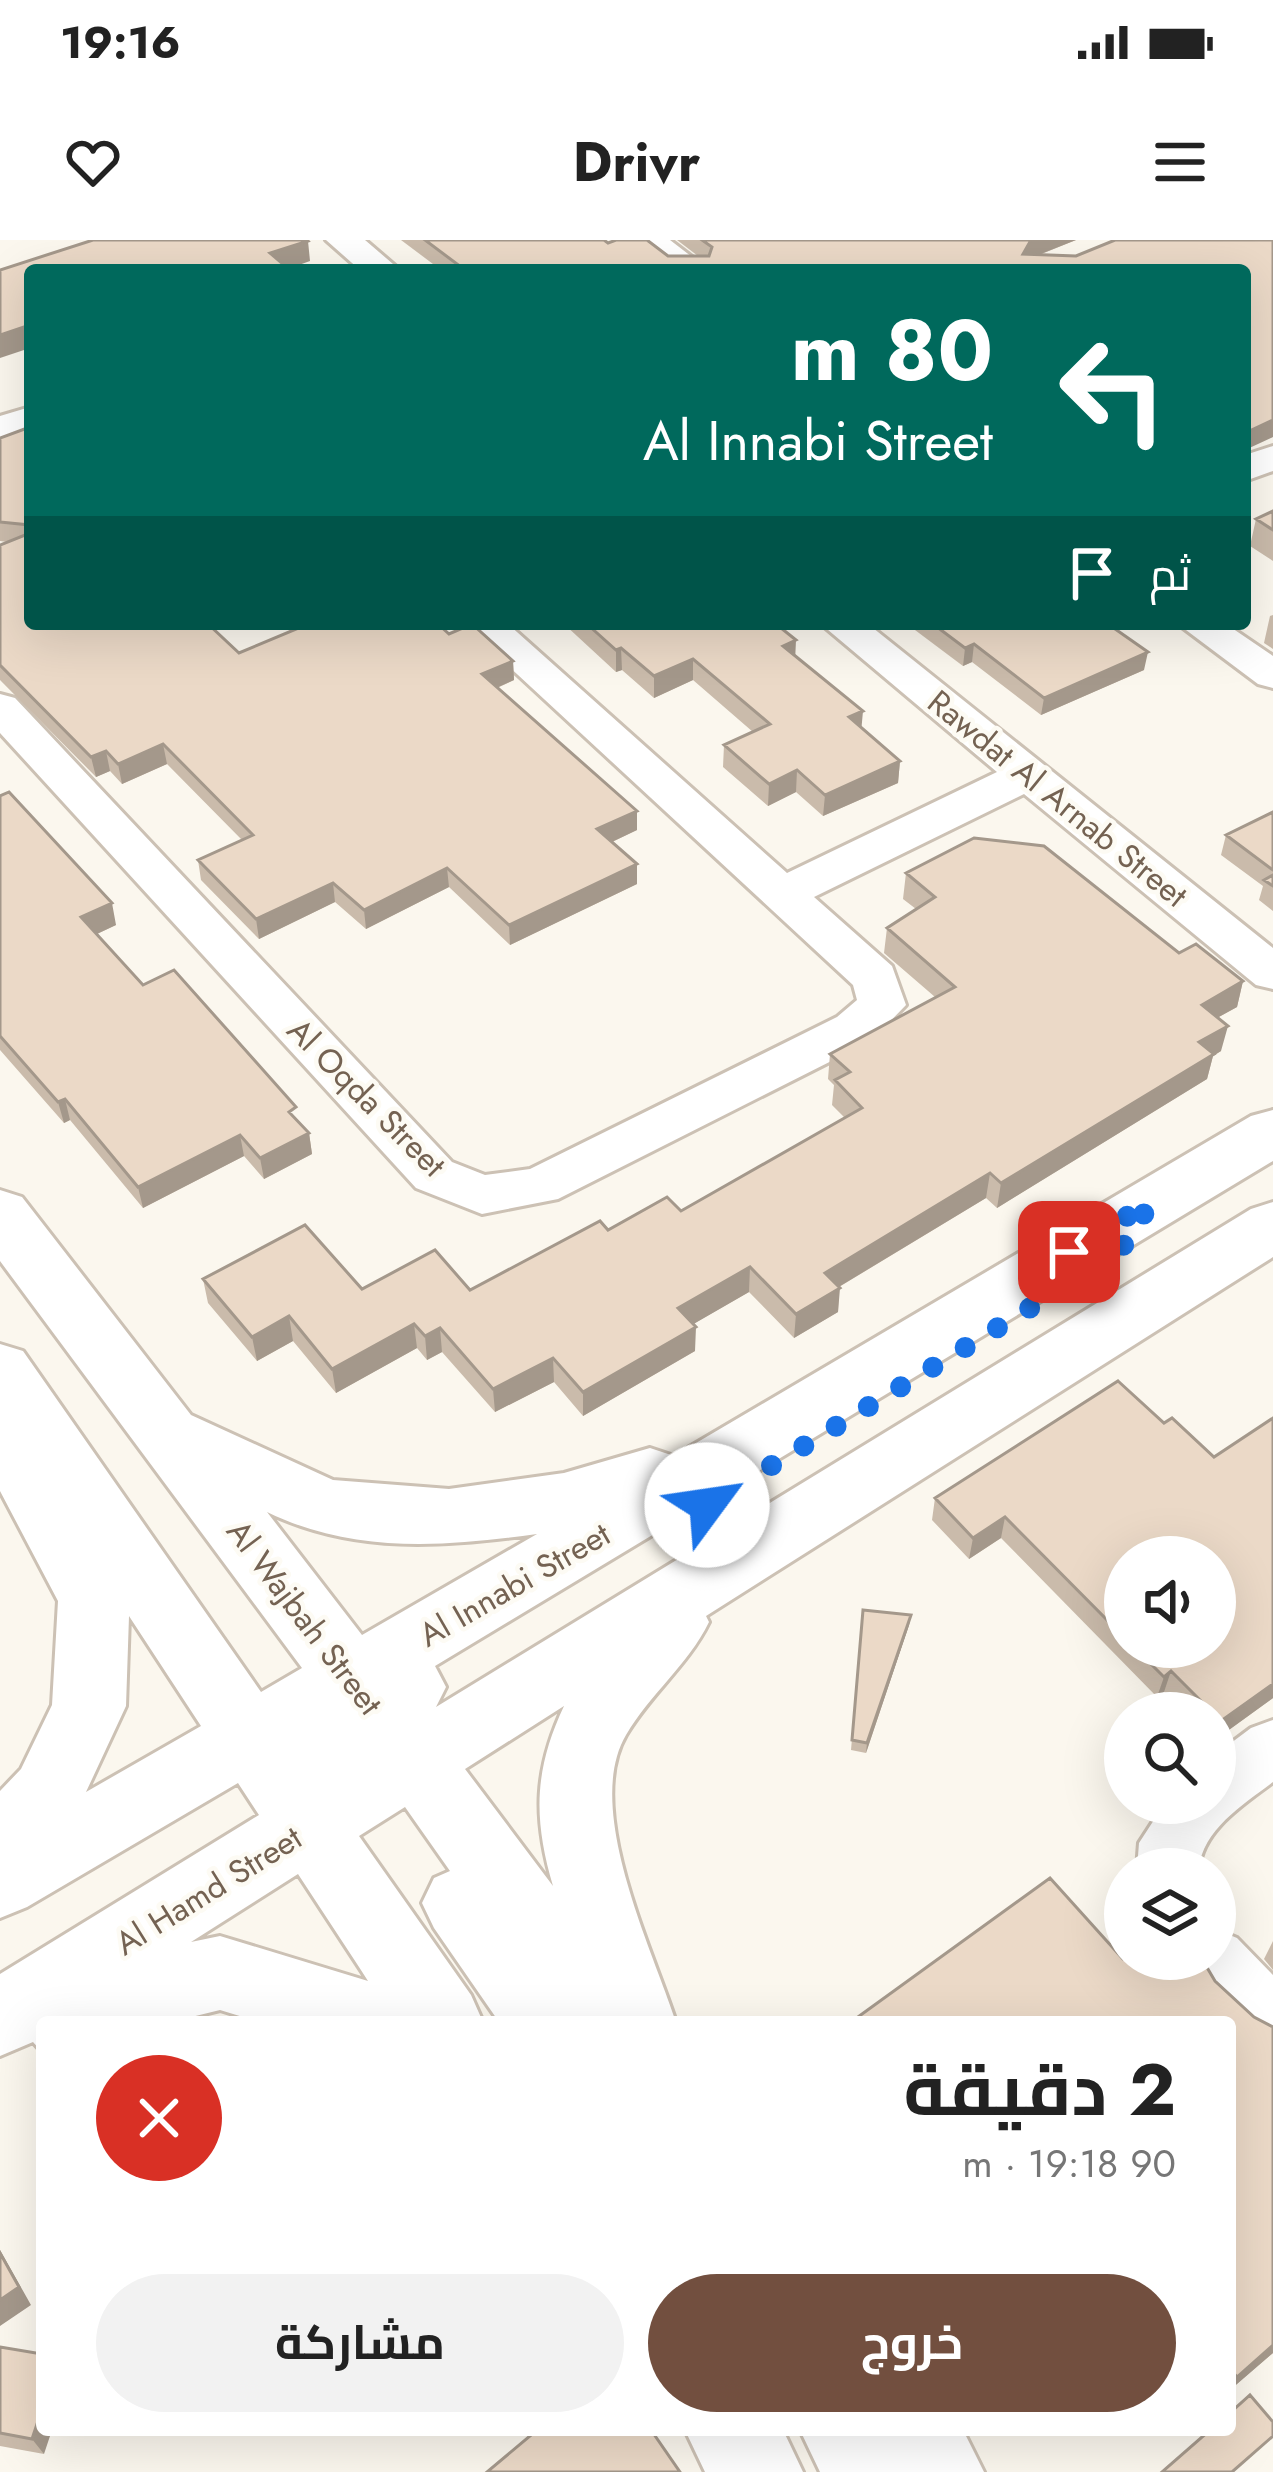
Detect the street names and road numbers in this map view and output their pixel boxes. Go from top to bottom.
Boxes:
street label: Rawdat Al Arnab Street [918,679,1198,918]
street label: Al Oqda Street [277,1007,457,1187]
street label: Al Wajbah Street [216,1510,394,1725]
street label: Al Innabi Street [410,1511,619,1658]
street label: Al Hamd Street [106,1814,311,1967]

